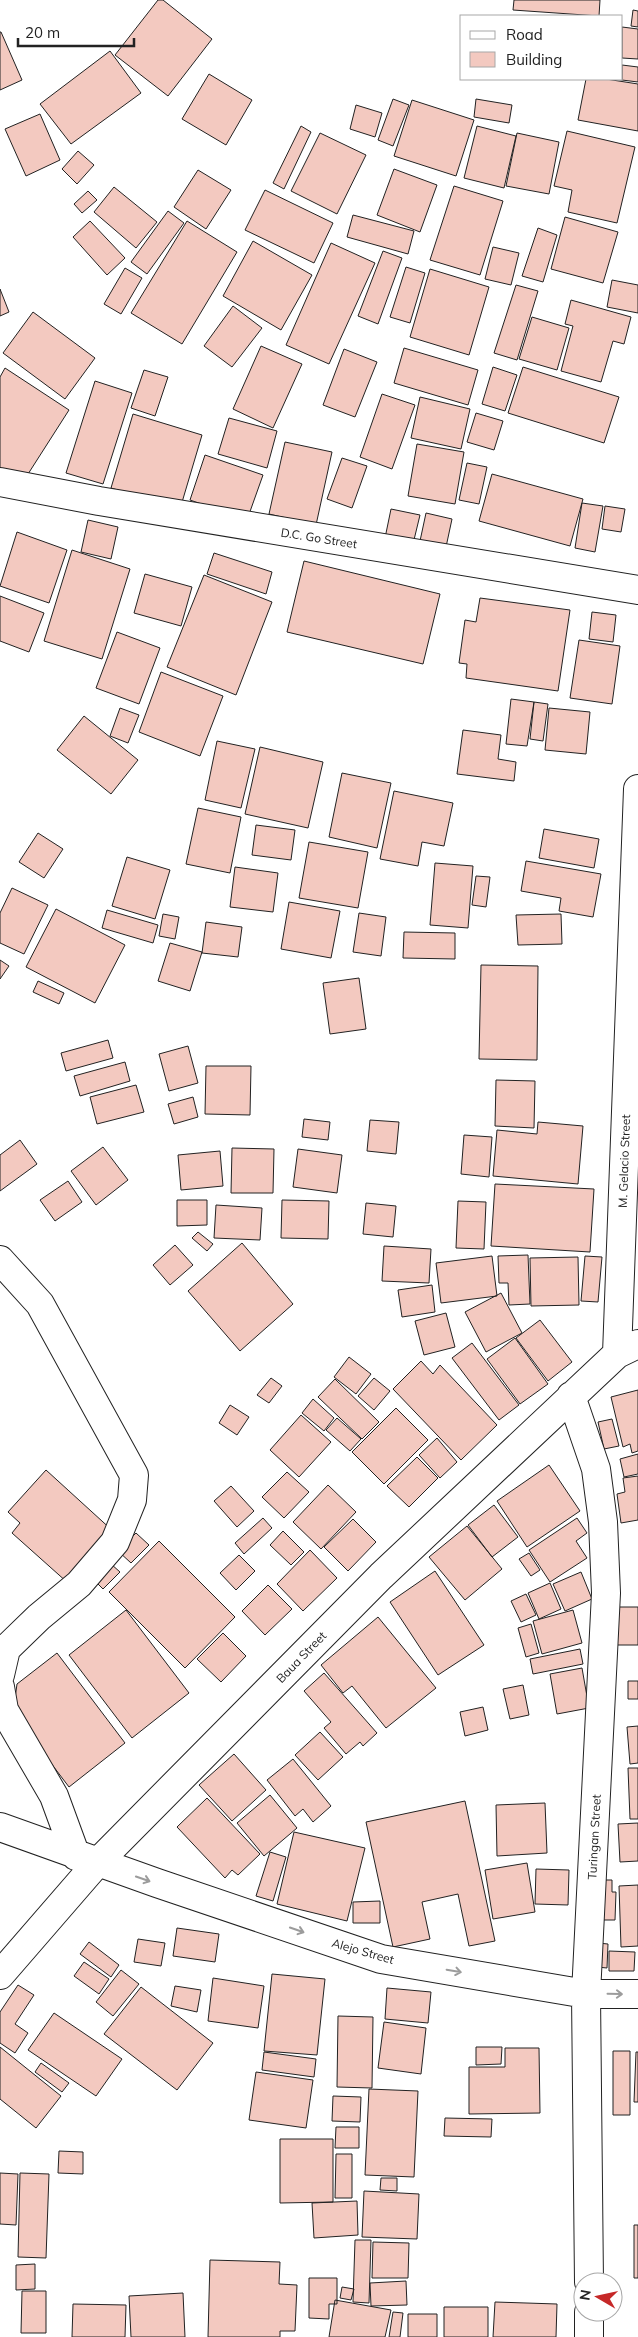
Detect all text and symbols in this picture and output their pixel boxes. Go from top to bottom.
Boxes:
scale bar [18,15,134,47]
legend [460,15,623,80]
text: 20 m [25,23,60,42]
text: Road [506,25,543,44]
text: Building [506,50,562,69]
street label: D.C. Go Street [280,525,358,551]
street label: M. Gelacio Street [615,1114,633,1208]
street label: Baua Street [273,1628,329,1686]
street label: Turingan Street [584,1794,604,1880]
one-way arrow [135,1875,151,1884]
one-way arrow [289,1926,305,1936]
street label: Alejo Street [330,1935,396,1967]
one-way arrow [446,1966,462,1976]
one-way arrow [606,1989,622,1999]
north arrow [573,2272,623,2322]
text: N [575,2288,595,2302]

